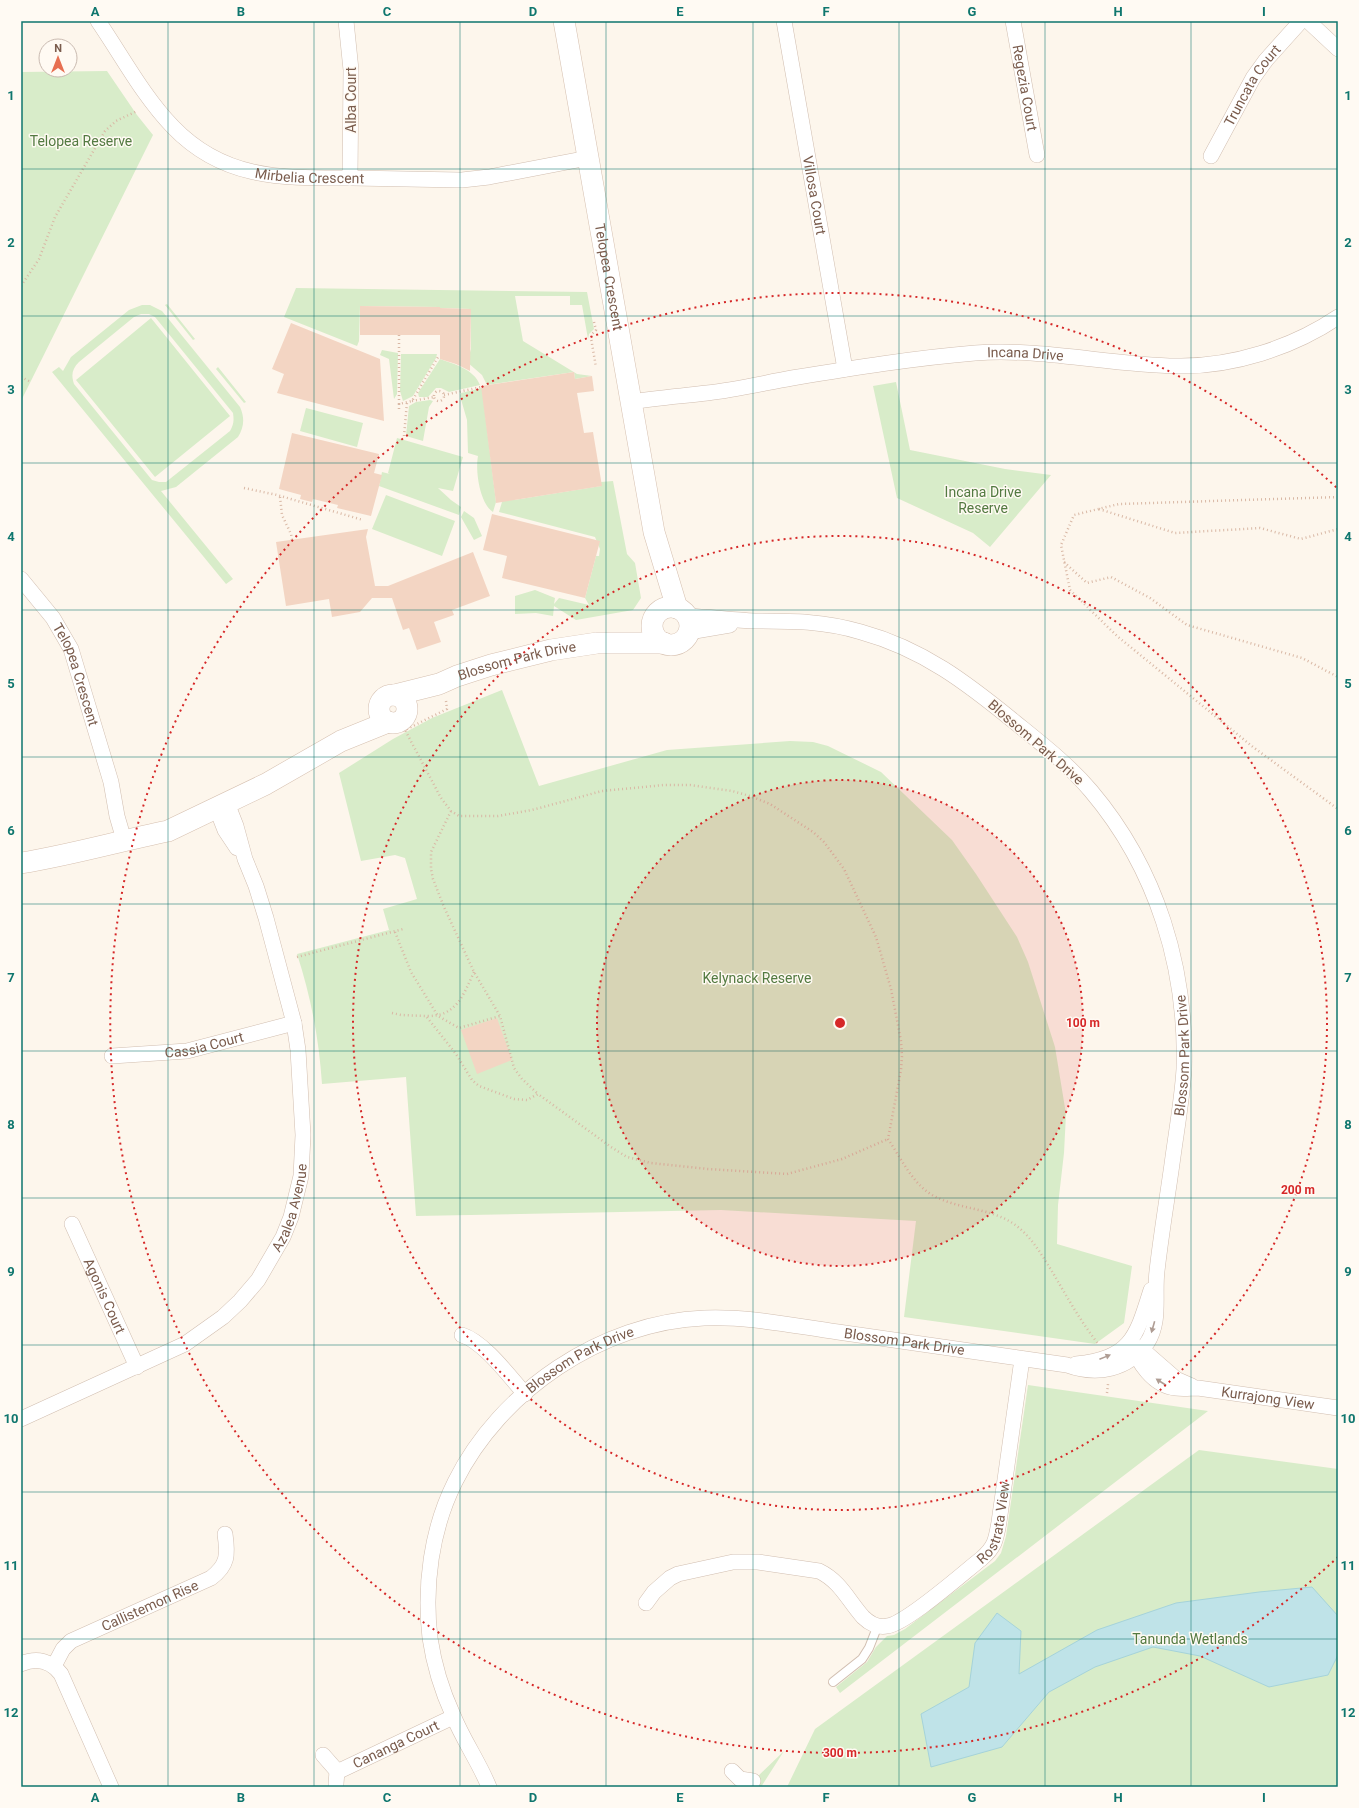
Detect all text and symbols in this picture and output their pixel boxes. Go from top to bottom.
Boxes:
text: A [91,4,100,19]
text: B [237,4,245,19]
text: C [383,4,392,19]
text: D [529,4,537,19]
text: E [676,4,684,19]
text: F [822,4,830,19]
text: G [968,4,977,19]
text: H [1113,4,1123,19]
text: I [1262,4,1266,19]
north arrow [38,38,78,78]
street label: Truncata Court [1221,41,1284,129]
text: N [54,42,62,55]
street label: Regezia Court [1009,44,1041,133]
street label: Alba Court [343,67,359,133]
text: 1 [7,88,15,103]
text: 1 [1344,88,1352,103]
park label: Telopea Reserve [30,133,132,149]
street label: Villosa Court [800,155,829,237]
street label: Mirbelia Crescent [254,165,365,186]
street label: Telopea Crescent [592,222,626,332]
text: 2 [7,235,15,250]
text: 2 [1344,235,1352,250]
street label: Incana Drive [987,344,1064,364]
text: 3 [7,382,15,397]
text: 3 [1344,382,1352,397]
park label: Incana Drive Reserve [945,484,1021,516]
text: 4 [7,529,15,544]
text: 4 [1344,529,1352,544]
street label: Telopea Crescent [50,620,102,728]
street label: Blossom Park Drive [456,638,577,683]
text: 5 [7,676,15,691]
text: 5 [1344,676,1352,691]
street label: Blossom Park Drive [985,696,1087,788]
text: 6 [7,823,15,838]
text: 6 [1344,823,1352,838]
text: 7 [7,970,15,985]
park label: Kelynack Reserve [703,970,812,986]
text: 7 [1344,970,1352,985]
street label: Blossom Park Drive [1171,994,1192,1117]
centre of rings [833,1016,847,1030]
text: 100 m [1066,1016,1100,1030]
street label: Cassia Court [164,1028,245,1060]
text: 8 [7,1117,15,1132]
text: 8 [1344,1117,1352,1132]
street label: Azalea Avenue [268,1163,310,1254]
text: 200 m [1281,1183,1315,1197]
street label: Agonis Court [81,1256,129,1337]
text: 9 [7,1264,15,1279]
text: 9 [1344,1264,1352,1279]
one-way arrow [1150,1321,1156,1333]
street label: Blossom Park Drive [523,1323,636,1396]
street label: Blossom Park Drive [843,1325,966,1358]
one-way arrow [1100,1354,1112,1360]
one-way arrow [1155,1378,1166,1386]
street label: Kurrajong View [1220,1383,1316,1413]
text: 10 [4,1411,18,1426]
text: 10 [1341,1411,1355,1426]
street label: Rostrata View [973,1480,1013,1567]
text: 11 [4,1558,18,1573]
text: 11 [1341,1558,1355,1573]
street label: Callistemon Rise [99,1577,201,1634]
park label: Tanunda Wetlands [1132,1631,1248,1647]
text: 12 [4,1705,18,1720]
text: 12 [1341,1705,1355,1720]
street label: Cananga Court [350,1717,442,1771]
text: 300 m [823,1746,857,1760]
text: A [91,1790,100,1805]
text: B [237,1790,245,1805]
text: C [383,1790,392,1805]
text: D [529,1790,537,1805]
text: E [676,1790,684,1805]
text: F [822,1790,830,1805]
text: G [968,1790,977,1805]
text: H [1113,1790,1123,1805]
text: I [1262,1790,1266,1805]

